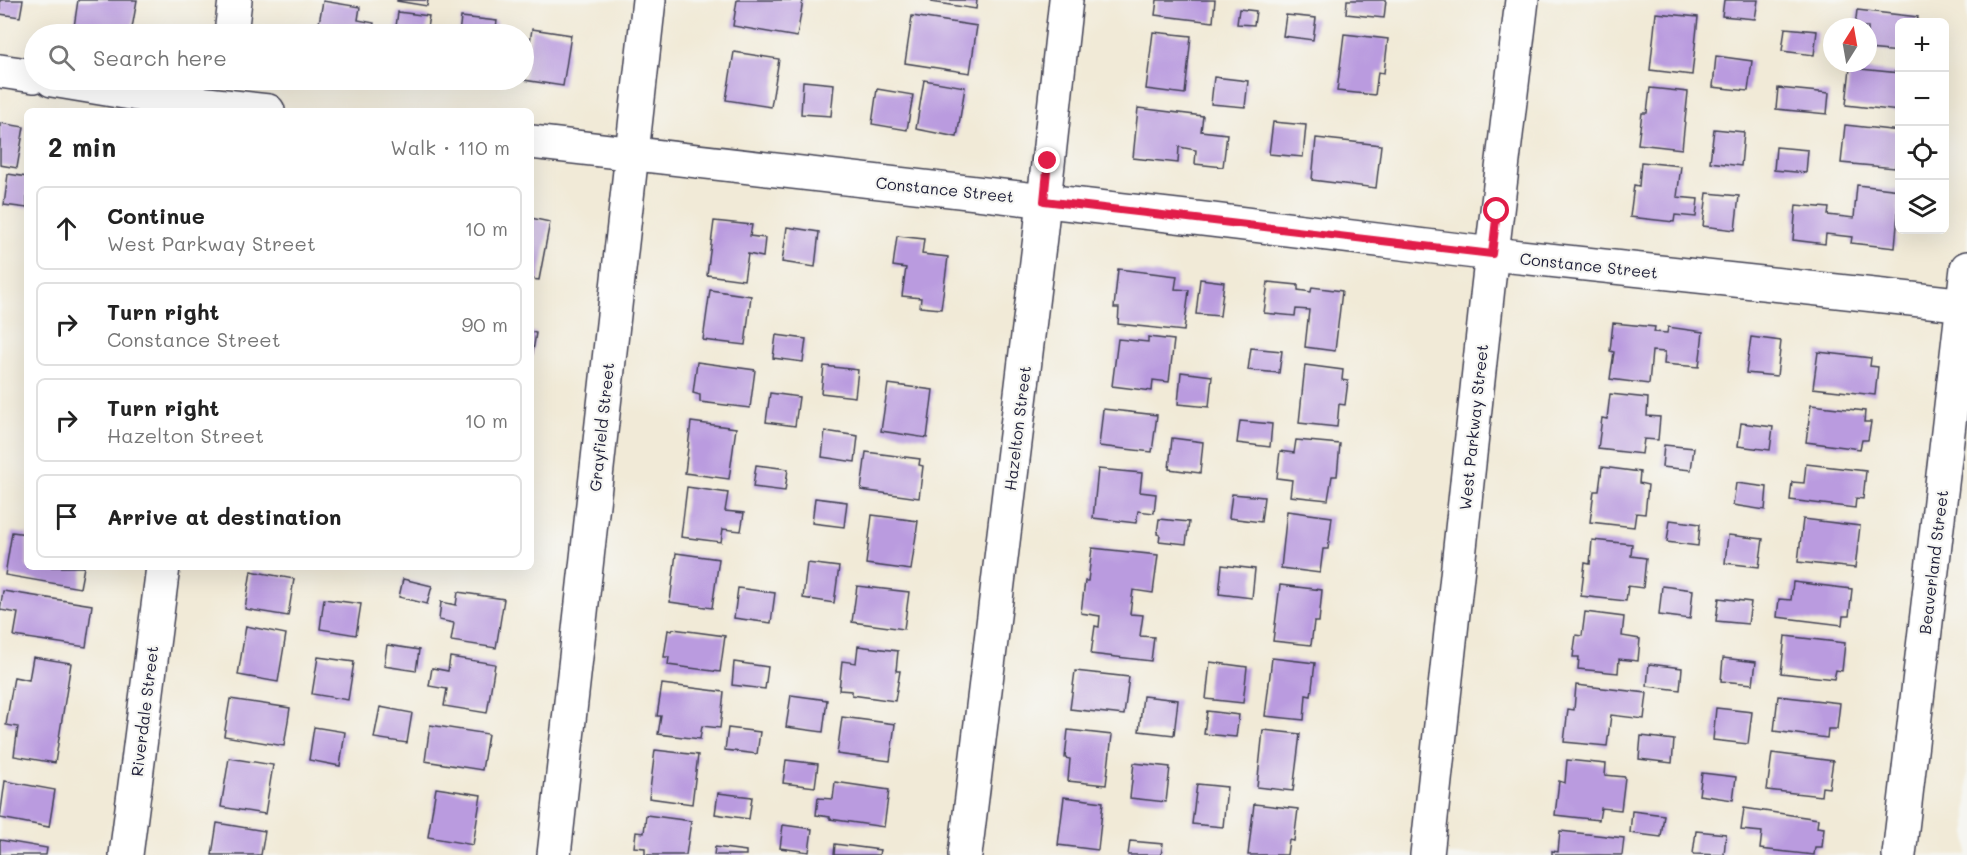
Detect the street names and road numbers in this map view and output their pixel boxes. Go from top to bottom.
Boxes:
street label: Constance Street [875,171,1015,207]
street label: Constance Street [1519,247,1659,283]
street label: West Parkway Street [1454,343,1492,511]
street label: Grayfield Street [584,362,618,492]
street label: Hazelton Street [999,364,1035,492]
street label: Beaverland Street [1914,489,1952,635]
street label: Riverdale Street [126,644,162,778]

